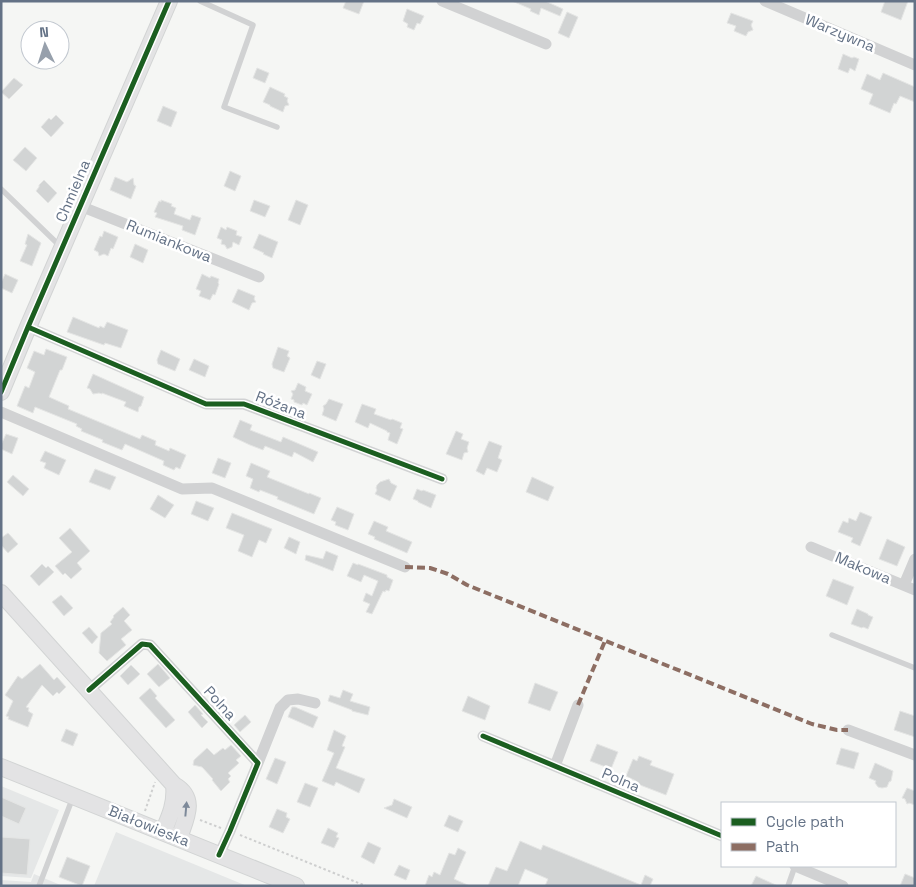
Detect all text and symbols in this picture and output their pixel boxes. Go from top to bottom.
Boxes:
street label: Warzywna [802,9,878,56]
north arrow [20,20,70,70]
text: N [39,23,49,41]
street label: Chmielna [51,156,94,225]
street label: Rumiankowa [124,215,215,266]
street label: Różana [253,386,310,423]
street label: Makowa [832,547,894,588]
street label: Polna [200,682,241,724]
street label: Polna [599,763,643,796]
street label: Białowieska [106,801,193,851]
one-way arrow [183,801,191,817]
legend [721,802,896,867]
text: Cycle path [766,812,844,831]
text: Path [766,837,799,856]

